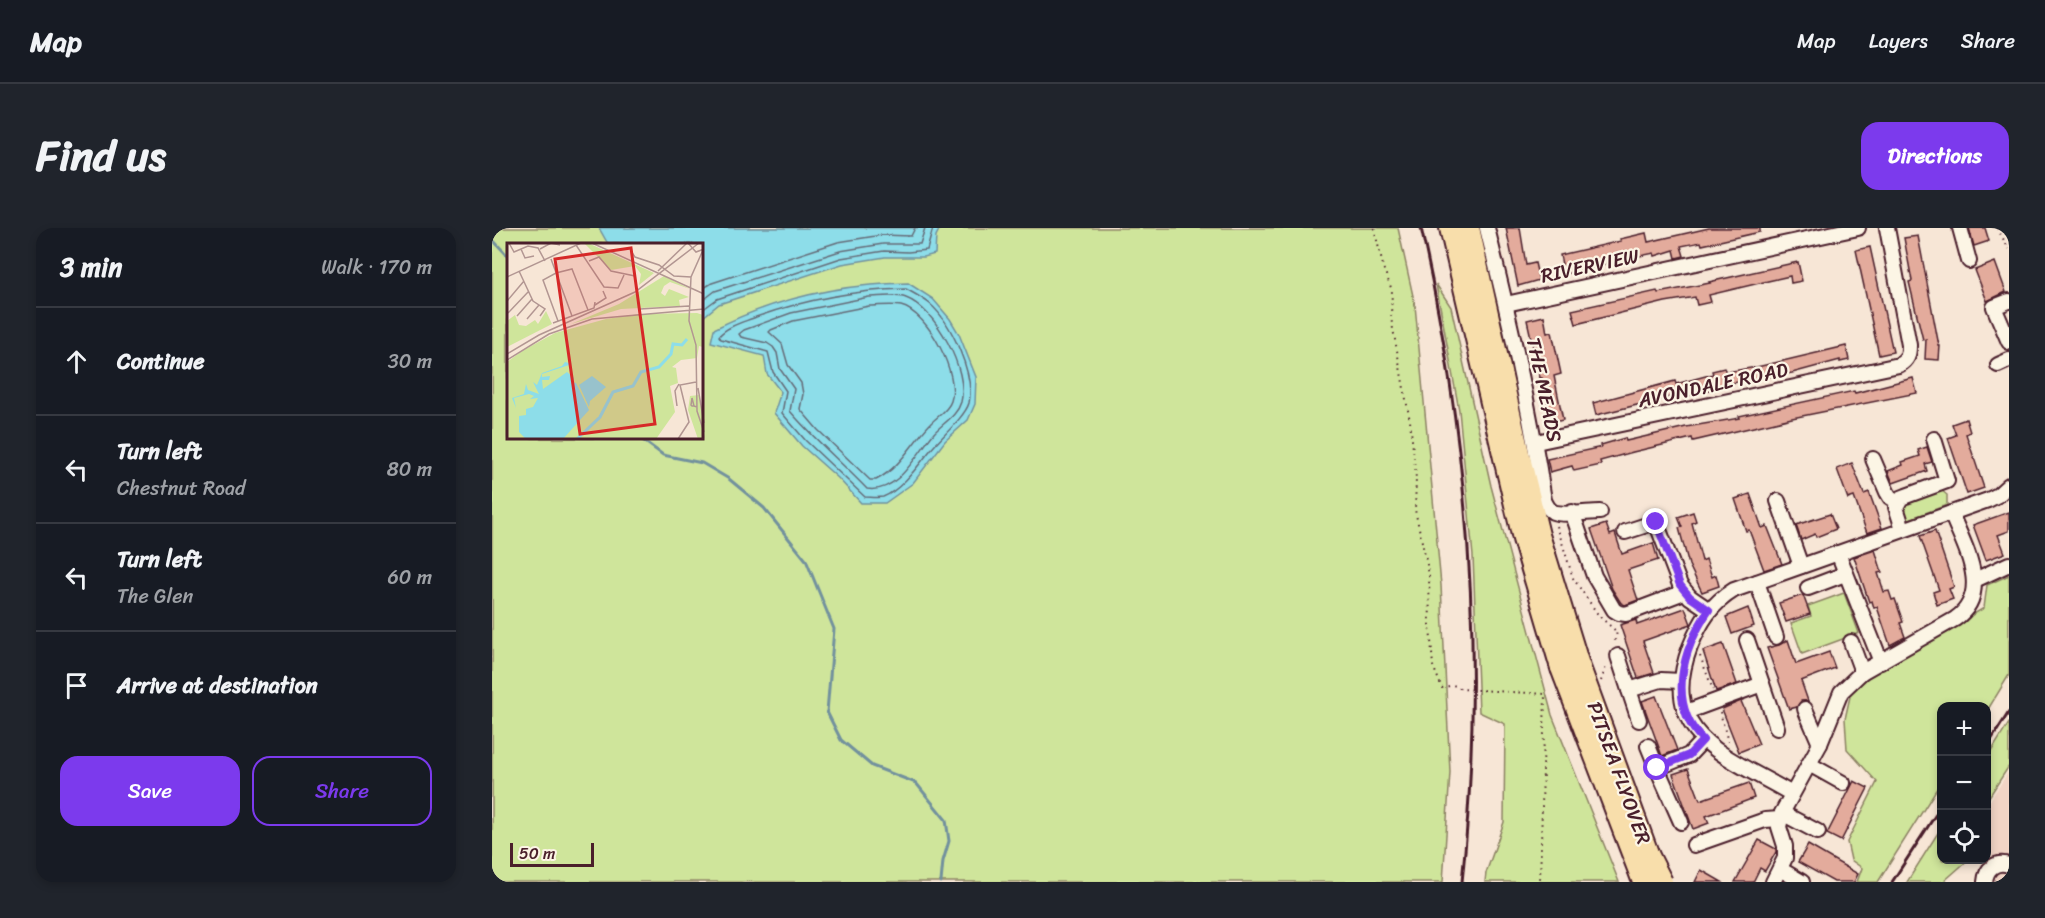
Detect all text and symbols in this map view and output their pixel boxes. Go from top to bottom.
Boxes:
text: Map [30,17,82,66]
text: Map [1797,22,1836,60]
text: Layers [1869,22,1928,60]
text: Share [1961,22,2015,60]
text: Find us [36,119,166,193]
button: Directions [1861,122,2009,190]
street label: RIVERVIEW [1538,238,1643,293]
inset map [507,243,704,440]
text: 3 min [60,244,122,290]
text: Walk · 170 m [321,250,432,285]
street label: THE MEADS [1516,334,1572,446]
text: Continue [117,342,205,381]
text: 30 m [388,344,432,379]
icon: ahead [60,345,93,378]
street label: AVONDALE ROAD [1634,352,1791,418]
text: Turn left [117,432,202,471]
text: 80 m [387,452,432,487]
icon: left [60,453,93,486]
text: Chestnut Road [117,471,246,506]
route end [1642,508,1668,534]
text: Turn left [117,540,202,579]
text: 60 m [387,560,432,595]
icon: left [60,561,93,594]
text: The Glen [117,579,193,614]
text: Arrive at destination [117,666,318,705]
icon: arrive [60,669,93,702]
street label: PITSEA FLYOVER [1577,697,1661,849]
map controls [1937,702,1991,864]
button: + [1937,702,1991,756]
route start [1643,754,1669,780]
button: Save [60,756,240,826]
button: Share [252,756,432,826]
button: − [1937,756,1991,810]
button: locate [1937,810,1991,864]
text: 50 m [519,839,555,868]
scale bar [510,840,594,868]

